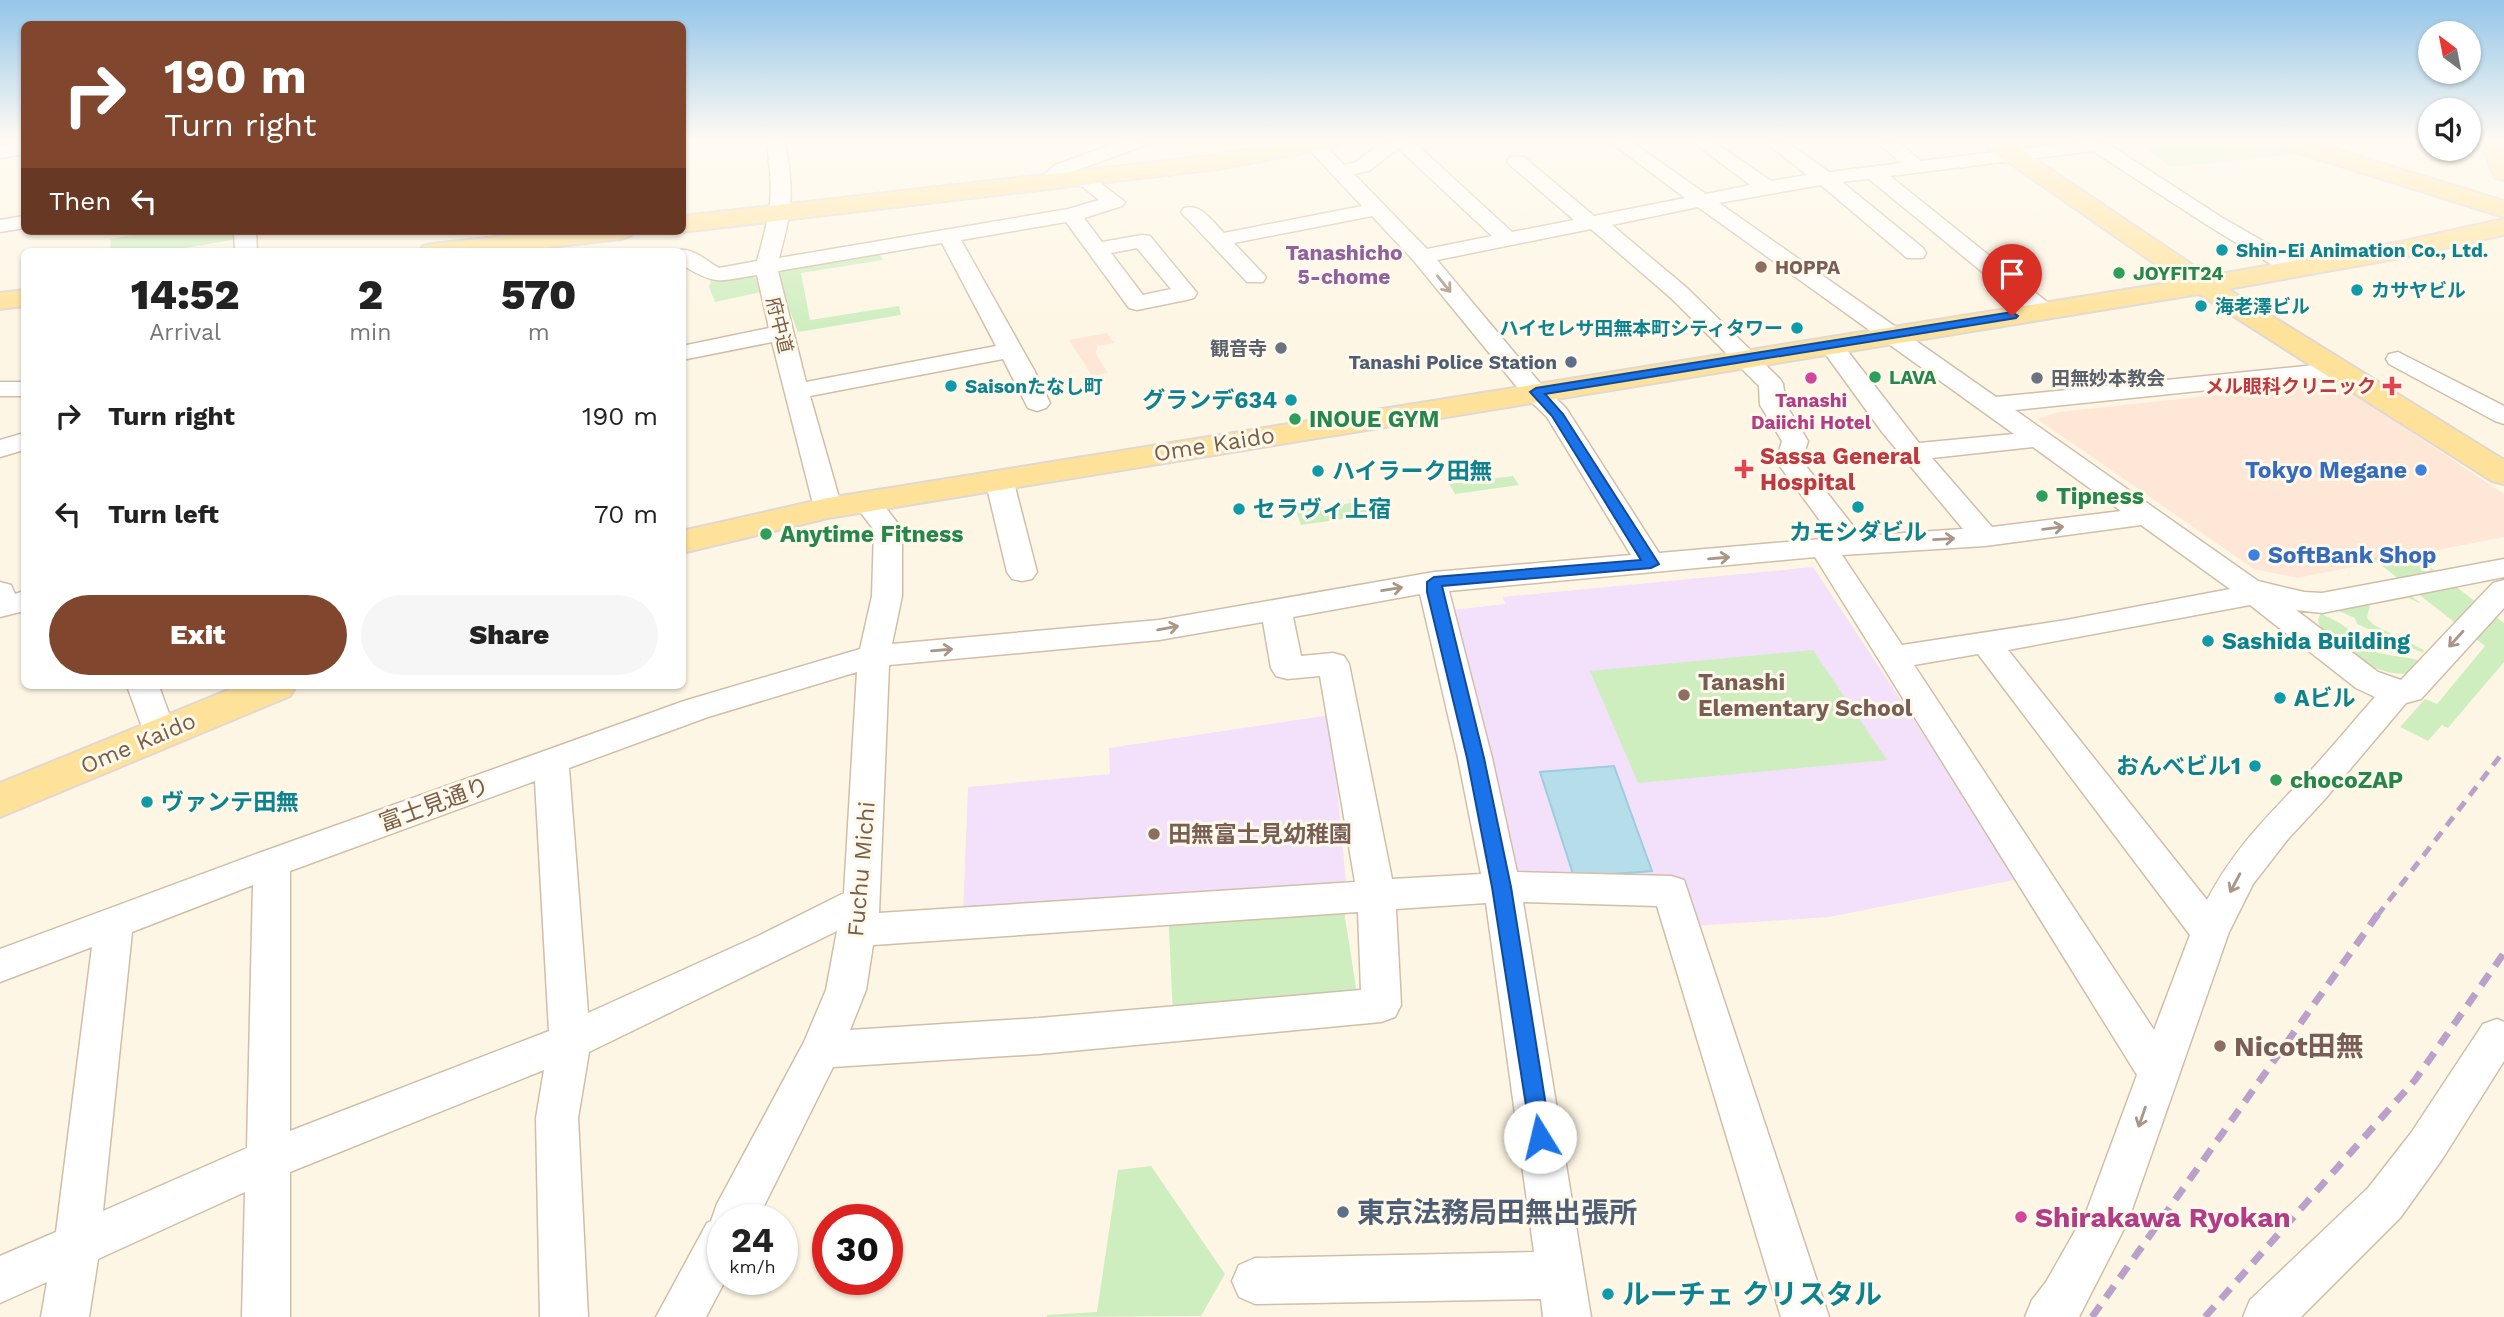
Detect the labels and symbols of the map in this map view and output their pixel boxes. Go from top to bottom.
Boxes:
north arrow [2418,21,2482,84]
place label: Shin-Ei Animation Co., Ltd. [2236,239,2488,262]
district label: Tanashicho 5-chome [1285,240,1403,289]
marker: Shin-Ei Animation Co., Ltd. [2214,242,2230,258]
pin [1982,244,2042,316]
place label: HOPPA [1775,256,1840,279]
marker: HOPPA [1753,259,1769,275]
place label: JOYFIT24 [2133,262,2224,285]
marker: JOYFIT24 [2111,265,2127,281]
one-way arrow [1436,275,1452,293]
place label: カサヤビル [2371,279,2466,302]
marker: カサヤビル [2349,282,2365,298]
street label: 府中道 [761,295,798,356]
place label: 海老澤ビル [2215,295,2310,318]
marker: 海老澤ビル [2193,298,2209,314]
place label: ハイセレサ田無本町シティタワー [1500,317,1783,340]
marker: ハイセレサ田無本町シティタワー [1789,320,1805,336]
place label: 観音寺 [1210,337,1267,360]
marker: 観音寺 [1273,340,1289,356]
place label: Tanashi Police Station [1349,351,1557,374]
marker: Tanashi Police Station [1563,354,1579,370]
place label: LAVA [1889,366,1937,389]
place label: 田無妙本教会 [2051,367,2165,390]
marker: LAVA [1867,369,1883,385]
marker: Tanashi Daiichi Hotel [1803,370,1819,386]
marker: 田無妙本教会 [2029,370,2045,386]
place label: Saisonたなし町 [965,375,1103,398]
place label: メル眼科クリニック [2205,375,2376,398]
marker: メル眼科クリニック [2382,376,2402,396]
marker: Saisonたなし町 [943,378,959,394]
place label: グランデ634 [1142,387,1277,414]
place label: Tanashi Daiichi Hotel [1751,389,1872,434]
marker: グランデ634 [1283,392,1299,408]
place label: INOUE GYM [1309,406,1439,433]
marker: INOUE GYM [1287,411,1303,427]
street label: Ome Kaido [1152,422,1277,467]
place label: Sassa General Hospital [1760,443,1921,496]
place label: Tokyo Megane [2245,457,2407,484]
place label: ハイラーク田無 [1332,458,1493,485]
marker: Sassa General Hospital [1734,459,1754,479]
marker: Tokyo Megane [2413,462,2429,478]
marker: ハイラーク田無 [1310,463,1326,479]
place label: Tipness [2056,483,2144,510]
marker: Tipness [2034,488,2050,504]
place label: セラヴィ上宿 [1253,496,1391,523]
marker: カモシダビル [1850,499,1866,515]
marker: セラヴィ上宿 [1231,501,1247,517]
place label: カモシダビル [1789,519,1927,546]
place label: Anytime Fitness [780,521,964,548]
one-way arrow [2041,522,2064,535]
marker: Anytime Fitness [758,526,774,542]
one-way arrow [1932,533,1955,546]
place label: SoftBank Shop [2268,542,2436,569]
marker: SoftBank Shop [2246,547,2262,563]
one-way arrow [1707,551,1730,564]
one-way arrow [1380,582,1403,595]
one-way arrow [1156,621,1179,634]
place label: Sashida Building [2222,628,2410,655]
one-way arrow [2448,630,2464,648]
marker: Sashida Building [2200,633,2216,649]
one-way arrow [930,643,952,656]
place label: Tanashi Elementary School [1698,669,1913,722]
place label: Aビル [2294,685,2356,712]
marker: Tanashi Elementary School [1676,687,1692,703]
marker: Aビル [2272,690,2288,706]
street label: Ome Kaido [77,707,200,780]
place label: おんべビル1 [2116,753,2241,780]
marker: おんべビル1 [2247,758,2263,774]
place label: chocoZAP [2290,767,2403,794]
street label: 富士見通り [376,772,493,837]
marker: chocoZAP [2268,772,2284,788]
place label: ヴァンテ田無 [161,789,299,816]
marker: ヴァンテ田無 [139,794,155,810]
street label: Fuchu Michi [842,800,881,938]
place label: 田無富士見幼稚園 [1168,821,1352,848]
marker: 田無富士見幼稚園 [1146,826,1162,842]
one-way arrow [2228,873,2242,893]
place label: Nicot田無 [2234,1030,2364,1063]
marker: Nicot田無 [2212,1038,2228,1054]
position arrow [1503,1100,1577,1174]
one-way arrow [2135,1106,2147,1128]
place label: 東京法務局田無出張所 [1357,1196,1637,1229]
place label: Shirakawa Ryokan [2035,1201,2291,1234]
speed limit sign: 30 [812,1204,903,1295]
marker: 東京法務局田無出張所 [1335,1204,1351,1220]
marker: Shirakawa Ryokan [2013,1209,2029,1225]
place label: ルーチェ クリスタル [1622,1278,1882,1311]
marker: ルーチェ クリスタル [1600,1286,1616,1302]

